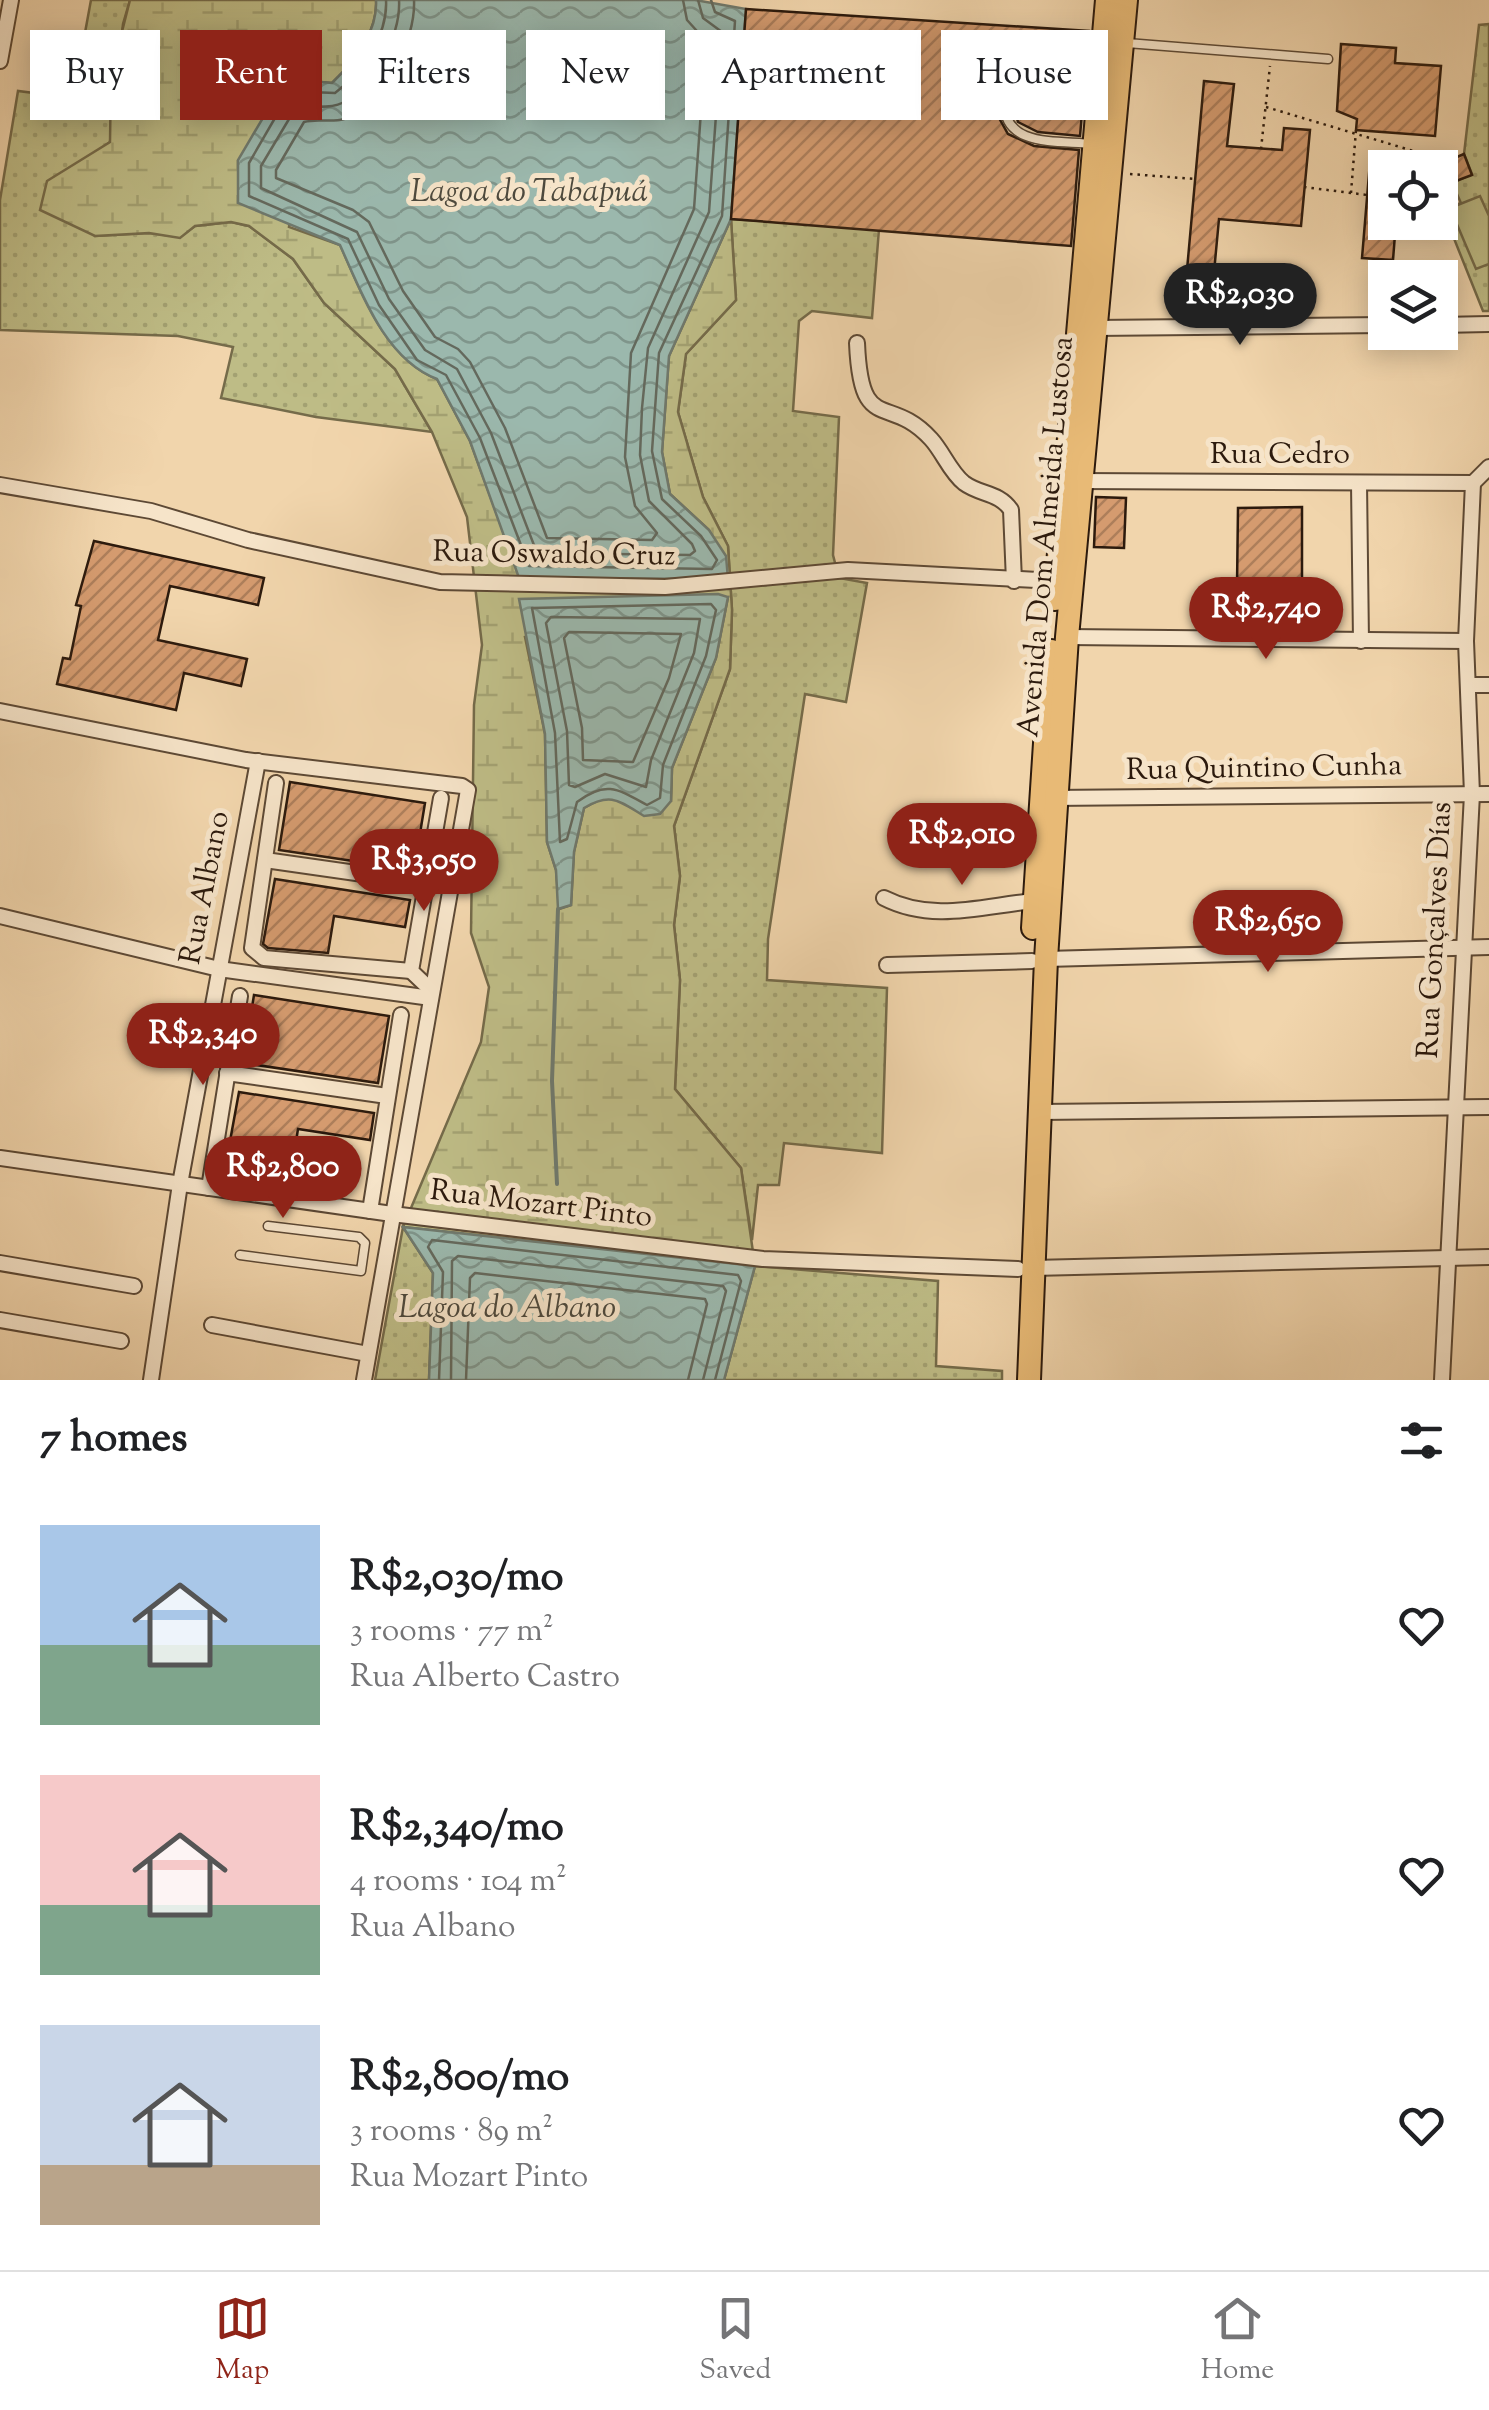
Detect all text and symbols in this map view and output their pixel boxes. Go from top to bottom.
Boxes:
chip: Buy [30,30,160,120]
chip: Rent [180,30,322,120]
chip: Filters [342,30,506,120]
chip: New [526,30,665,120]
chip: Apartment [685,30,921,120]
chip: House [941,30,1108,120]
map controls [1368,150,1458,350]
button: locate [1368,150,1458,240]
water label: Lagoa do Tabapuá [410,170,648,216]
button: layers [1368,260,1458,350]
pin: R$2,030 [1148,263,1332,348]
text: R$2,030 [1186,272,1294,318]
street label: Avenida Dom Almeida Lustosa [1008,335,1086,739]
street label: Rua Cedro [1210,434,1350,477]
street label: Rua Oswaldo Cruz [432,531,676,579]
pin: R$2,740 [1174,577,1358,662]
text: R$2,740 [1211,586,1321,632]
street label: Rua Quintino Cunha [1126,745,1402,793]
street label: Rua Gonçalves Días [1408,801,1464,1059]
pin: R$2,010 [870,803,1054,888]
street label: Rua Albano [170,808,242,968]
text: R$2,010 [909,812,1015,858]
pin: R$3,050 [332,829,516,914]
text: R$3,050 [372,838,476,884]
pin: R$2,650 [1176,890,1360,975]
text: R$2,650 [1215,899,1321,945]
pin: R$2,340 [111,1003,295,1088]
text: R$2,340 [149,1012,257,1058]
pin: R$2,800 [191,1136,375,1221]
text: R$2,800 [227,1145,339,1191]
street label: Rua Mozart Pinto [427,1170,655,1240]
water label: Lagoa do Albano [398,1286,616,1332]
text: 7 homes [40,1410,188,1470]
icon: filters [1394,1413,1449,1468]
text: R$2,030/mo [350,1549,564,1609]
icon: home [120,1565,240,1685]
icon: heart [1394,1598,1449,1653]
text: 3 rooms · 77 m² [350,1609,554,1655]
text: Rua Alberto Castro [350,1655,620,1701]
text: R$2,340/mo [350,1799,564,1859]
icon: home [120,1815,240,1935]
icon: heart [1394,1848,1449,1903]
text: 4 rooms · 104 m² [350,1859,567,1905]
text: Rua Albano [350,1905,516,1951]
text: R$2,800/mo [350,2049,569,2109]
icon: home [120,2065,240,2185]
icon: heart [1394,2098,1449,2153]
text: 3 rooms · 89 m² [350,2109,553,2155]
text: Rua Mozart Pinto [350,2155,588,2201]
tab: Map [215,2291,270,2391]
tab: Saved [699,2291,771,2391]
tab: Home [1201,2291,1274,2391]

